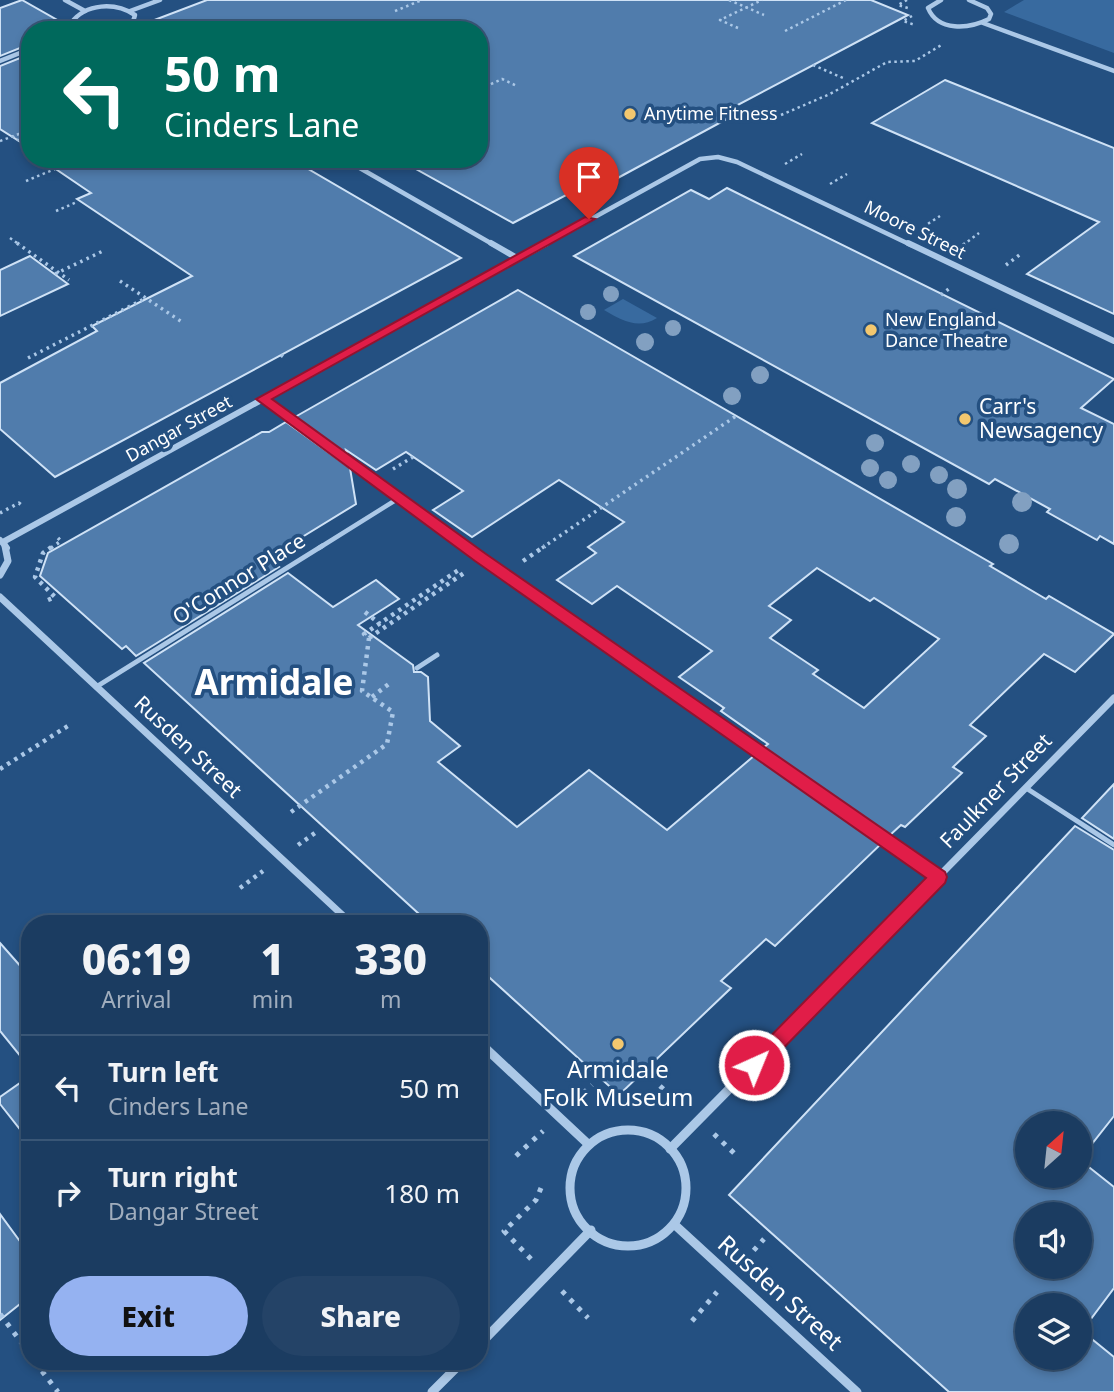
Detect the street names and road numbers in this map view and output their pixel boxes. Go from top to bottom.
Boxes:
street label: Moore Street [861,194,971,264]
street label: Dangar Street [121,389,236,467]
street label: O'Connor Place [167,526,310,630]
street label: Rusden Street [129,689,249,804]
street label: Faulkner Street [933,726,1058,854]
street label: Rusden Street [711,1227,851,1357]

